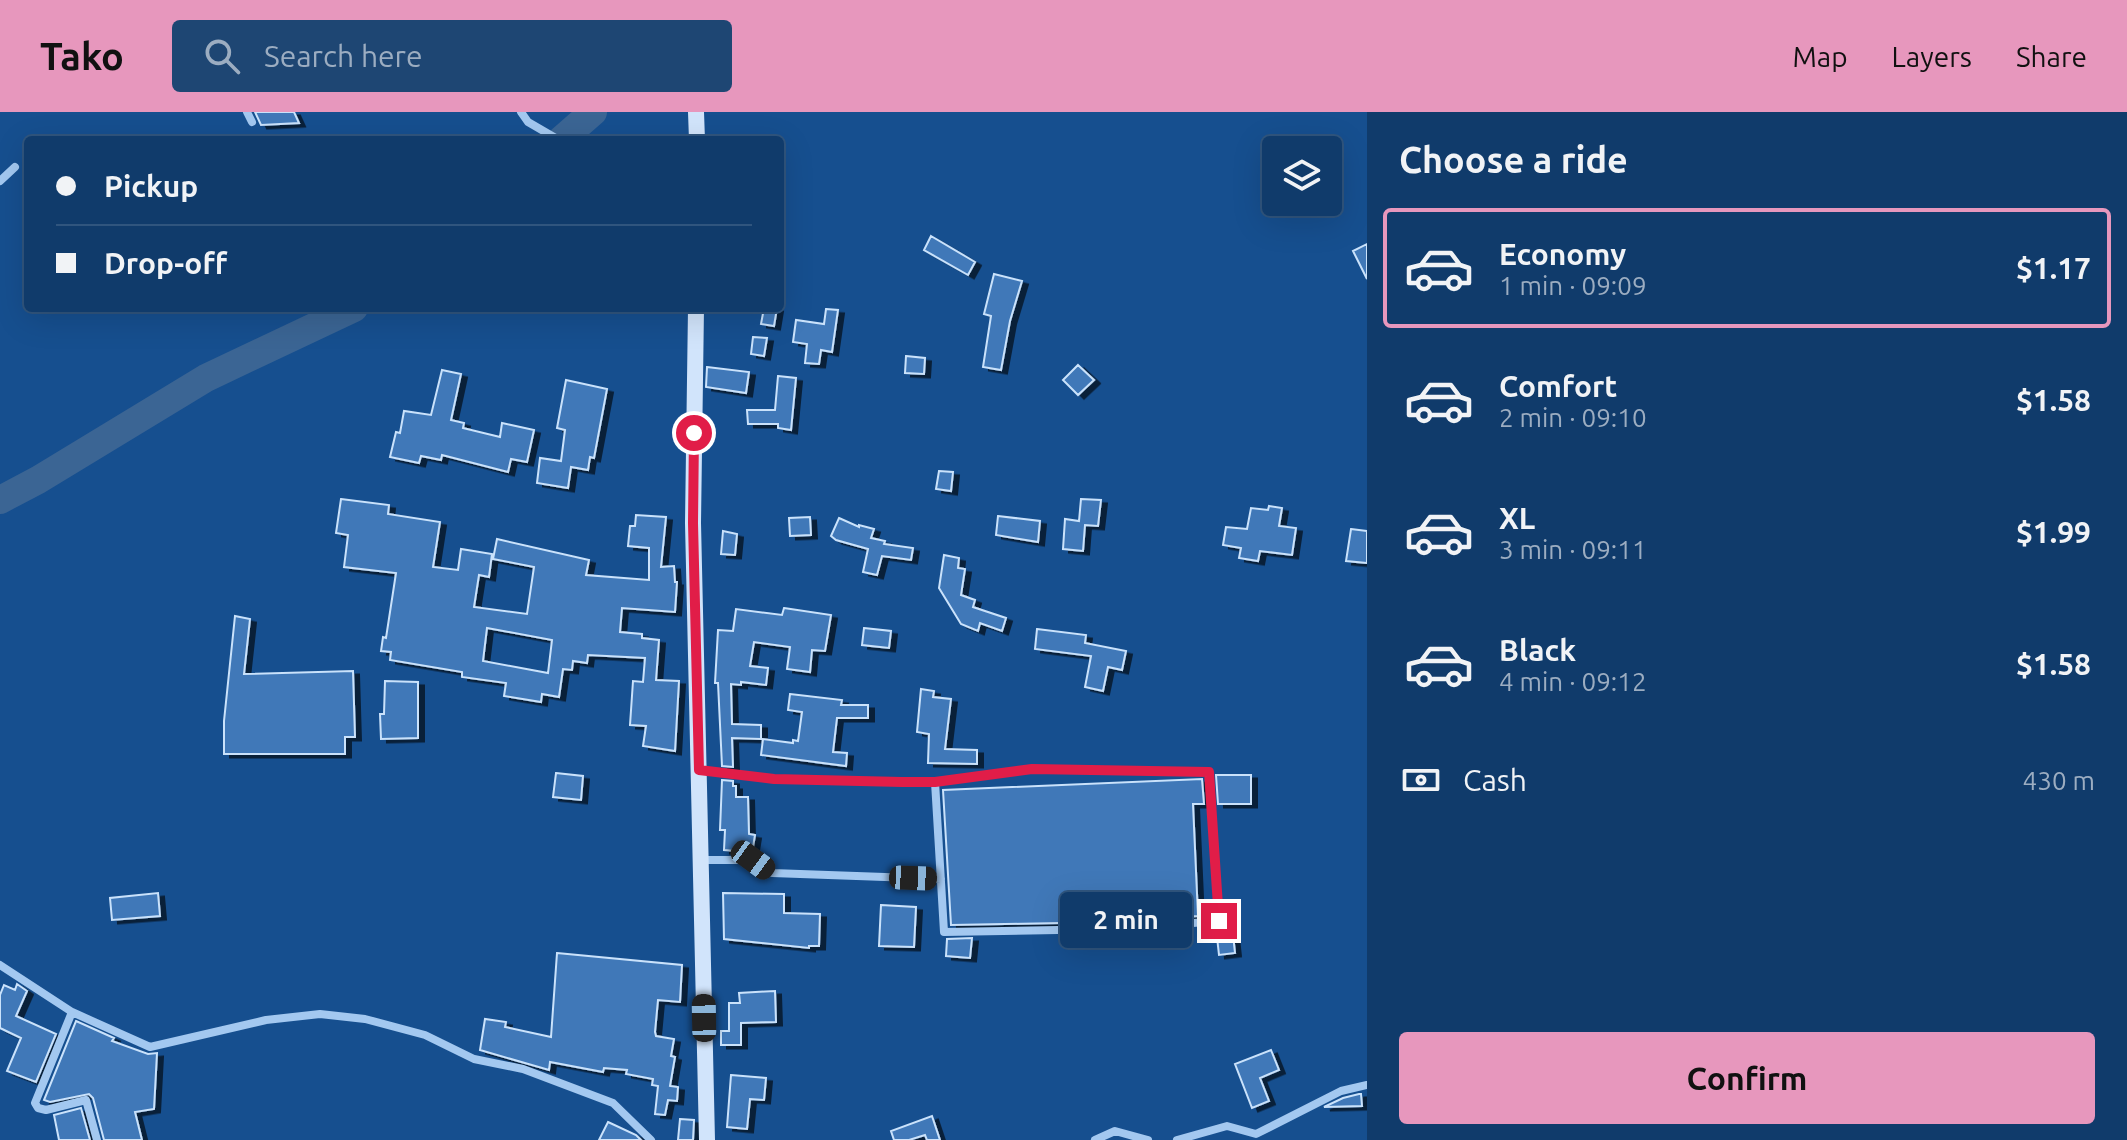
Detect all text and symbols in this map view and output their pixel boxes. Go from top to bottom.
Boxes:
search box [172,20,732,92]
icon: search [200,34,244,78]
text: Tako [40,35,124,77]
text: Search here [264,39,423,73]
text: Map [1792,41,1848,72]
text: Layers [1892,41,1972,72]
text: Share [2016,41,2087,72]
map controls [1262,136,1342,216]
button: layers [1262,136,1342,216]
text: Choose a ride [1399,139,1628,180]
text: Pickup [104,169,198,203]
icon: car [1403,232,1475,304]
text: Economy [1499,237,1626,271]
text: Drop-off [104,246,227,280]
text: $1.17 [2016,251,2091,285]
text: 1 min · 09:09 [1499,271,1647,300]
icon: car [1403,364,1475,436]
text: Comfort [1499,369,1617,403]
text: $1.58 [2016,383,2091,417]
text: 2 min · 09:10 [1499,403,1647,432]
route start [676,415,712,451]
icon: car [1403,496,1475,568]
text: XL [1499,501,1535,535]
text: $1.99 [2016,515,2091,549]
text: 3 min · 09:11 [1499,535,1647,564]
icon: car [1403,628,1475,700]
text: Black [1499,633,1576,667]
text: $1.58 [2016,647,2091,681]
text: 4 min · 09:12 [1499,667,1647,696]
icon: cash [1399,758,1443,802]
text: Cash [1463,763,1527,797]
text: 430 m [2023,766,2095,795]
car [727,836,779,884]
car [889,865,937,891]
callout: 2 min [1059,893,1191,949]
route end [1201,903,1237,939]
text: 2 min [1093,905,1159,934]
car [692,994,716,1042]
button: Confirm [1399,1032,2095,1124]

